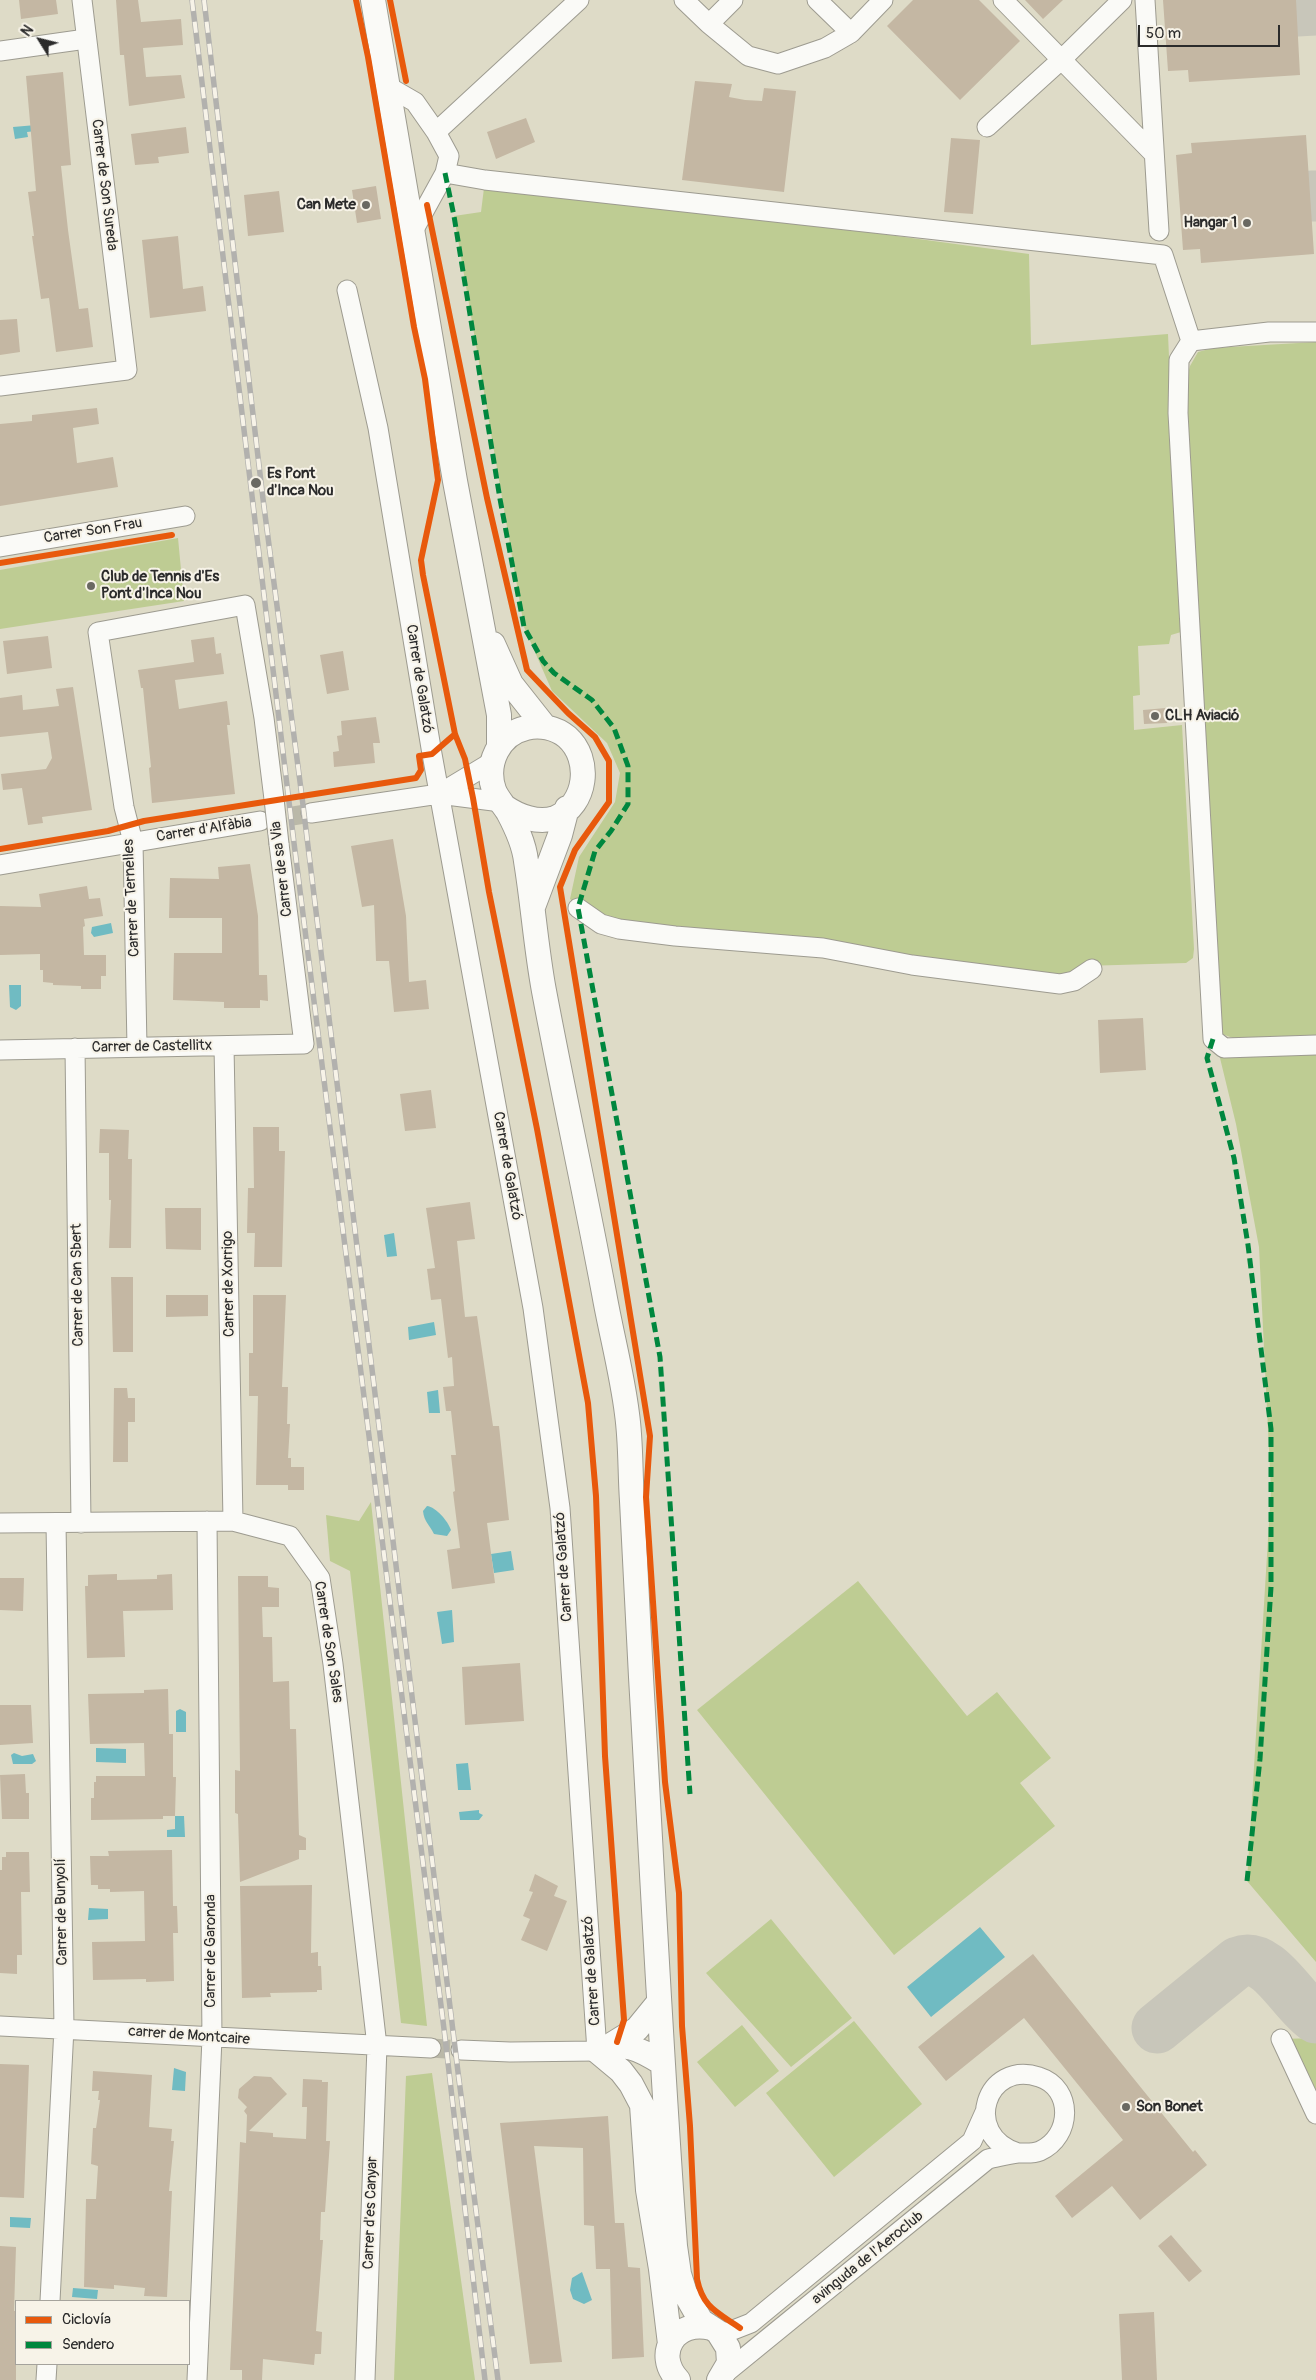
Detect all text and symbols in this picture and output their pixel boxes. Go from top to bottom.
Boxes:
north arrow [15,15,65,65]
scale bar [1141,15,1284,47]
text: N [18,22,37,40]
text: 50 m [1146,24,1181,43]
street label: Carrer de Son Sureda [87,118,121,252]
place label: Can Mete [297,196,356,214]
marker: Can Mete [360,199,372,211]
place label: Hangar 1 [1183,214,1237,232]
marker: Hangar 1 [1241,217,1253,229]
place label: Es Pont d'Inca Nou [267,465,334,500]
marker: Es Pont d'Inca Nou [249,476,263,490]
street label: Carrer Son Frau [42,514,144,548]
place label: Club de Tennis d'Es Pont d'Inca Nou [101,568,219,603]
marker: Club de Tennis d'Es Pont d'Inca Nou [85,580,97,592]
street label: Carrer de Galatzó [402,623,436,735]
place label: CLH Aviació [1165,707,1239,725]
marker: CLH Aviació [1149,710,1161,722]
street label: Carrer d'Alfàbia [155,814,253,846]
street label: Carrer de sa Via [267,820,297,918]
street label: Carrer de Ternelles [120,839,144,957]
street label: Carrer de Castellitx [92,1037,212,1057]
street label: Carrer de Galatzó [489,1110,525,1222]
street label: Carrer de Can Sbert [68,1223,88,1347]
street label: Carrer de Xorrigo [219,1231,239,1337]
street label: Carrer de Galatzó [551,1512,577,1622]
street label: Carrer de Son Sales [310,1580,346,1704]
street label: Carrer de Bunyolí [52,1858,72,1966]
street label: Carrer de Garonda [202,1894,220,2008]
street label: Carrer de Galatzó [579,1916,605,2026]
street label: carrer de Montcaire [128,2023,250,2049]
place label: Son Bonet [1136,2098,1203,2116]
marker: Son Bonet [1120,2101,1132,2113]
street label: Carrer d'es Canyar [360,2156,382,2270]
street label: avinguda de l'Aeroclub [809,2207,927,2309]
legend [15,2300,190,2365]
text: Ciclovía [62,2310,111,2329]
text: Sendero [62,2335,114,2354]

